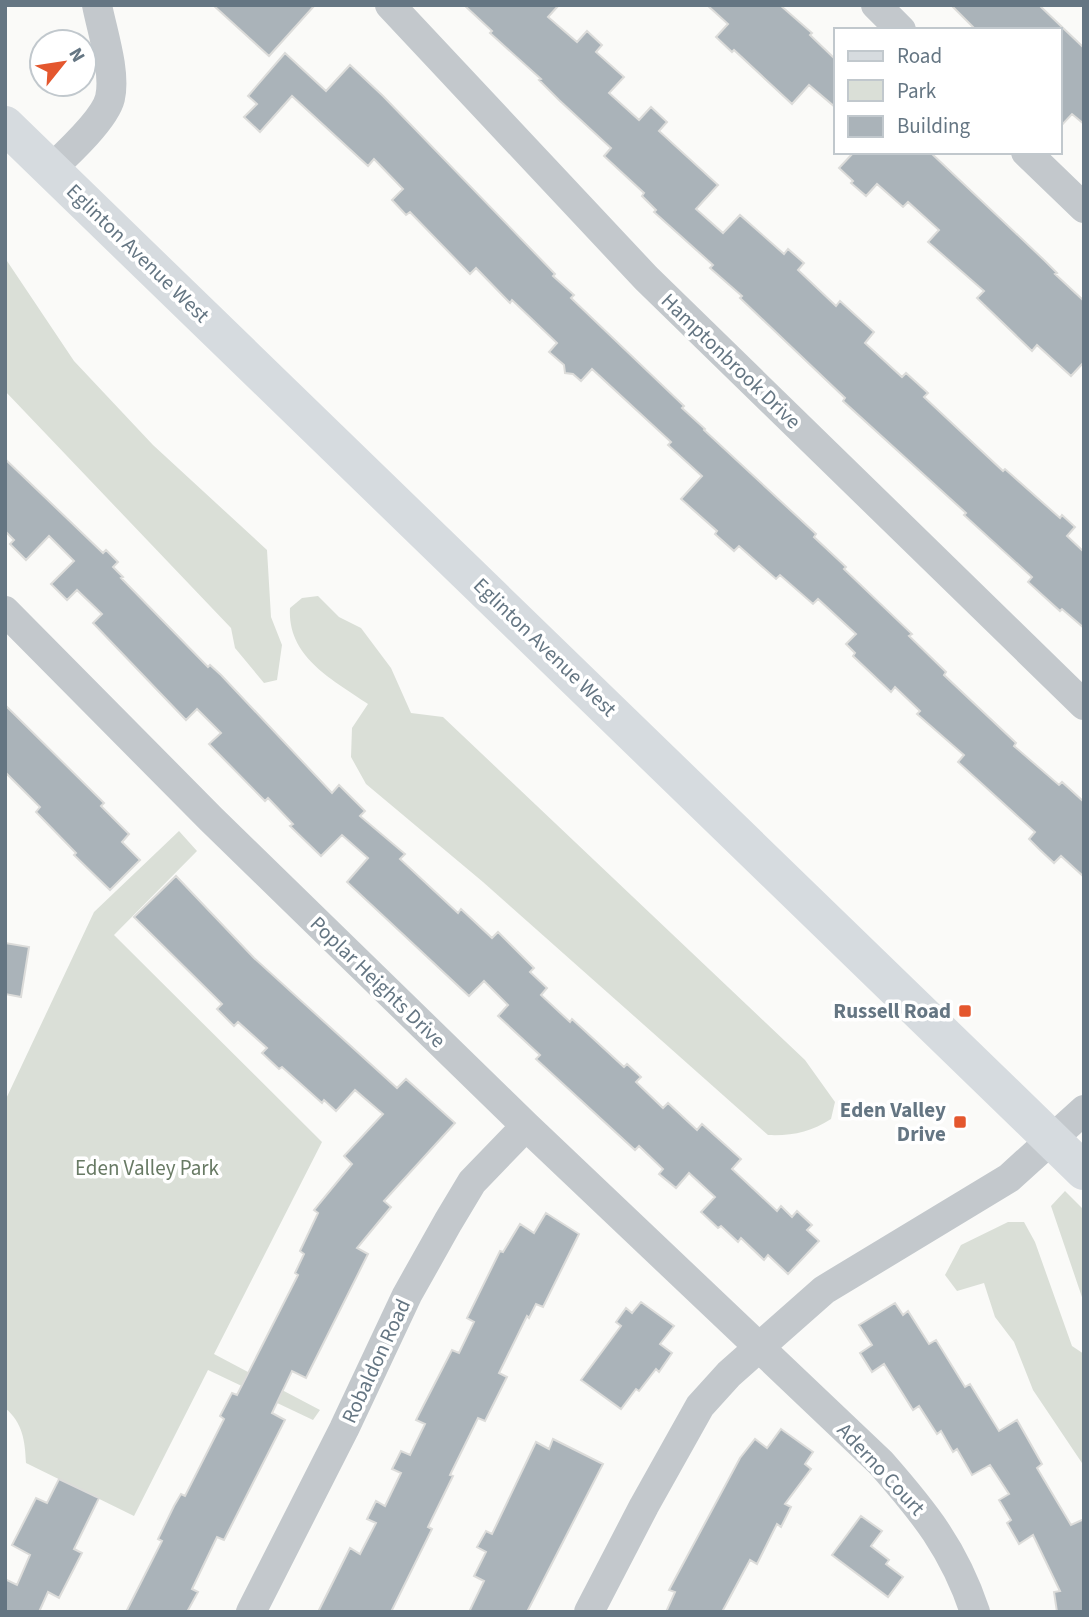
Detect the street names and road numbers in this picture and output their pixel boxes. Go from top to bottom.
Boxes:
street label: Eglinton Avenue West [60,177,216,329]
street label: Hamptonbrook Drive [654,286,808,436]
street label: Eglinton Avenue West [467,571,623,723]
street label: Poplar Heights Drive [303,909,453,1055]
street label: Robaldon Road [334,1294,418,1428]
street label: Aderno Court [830,1416,932,1522]

